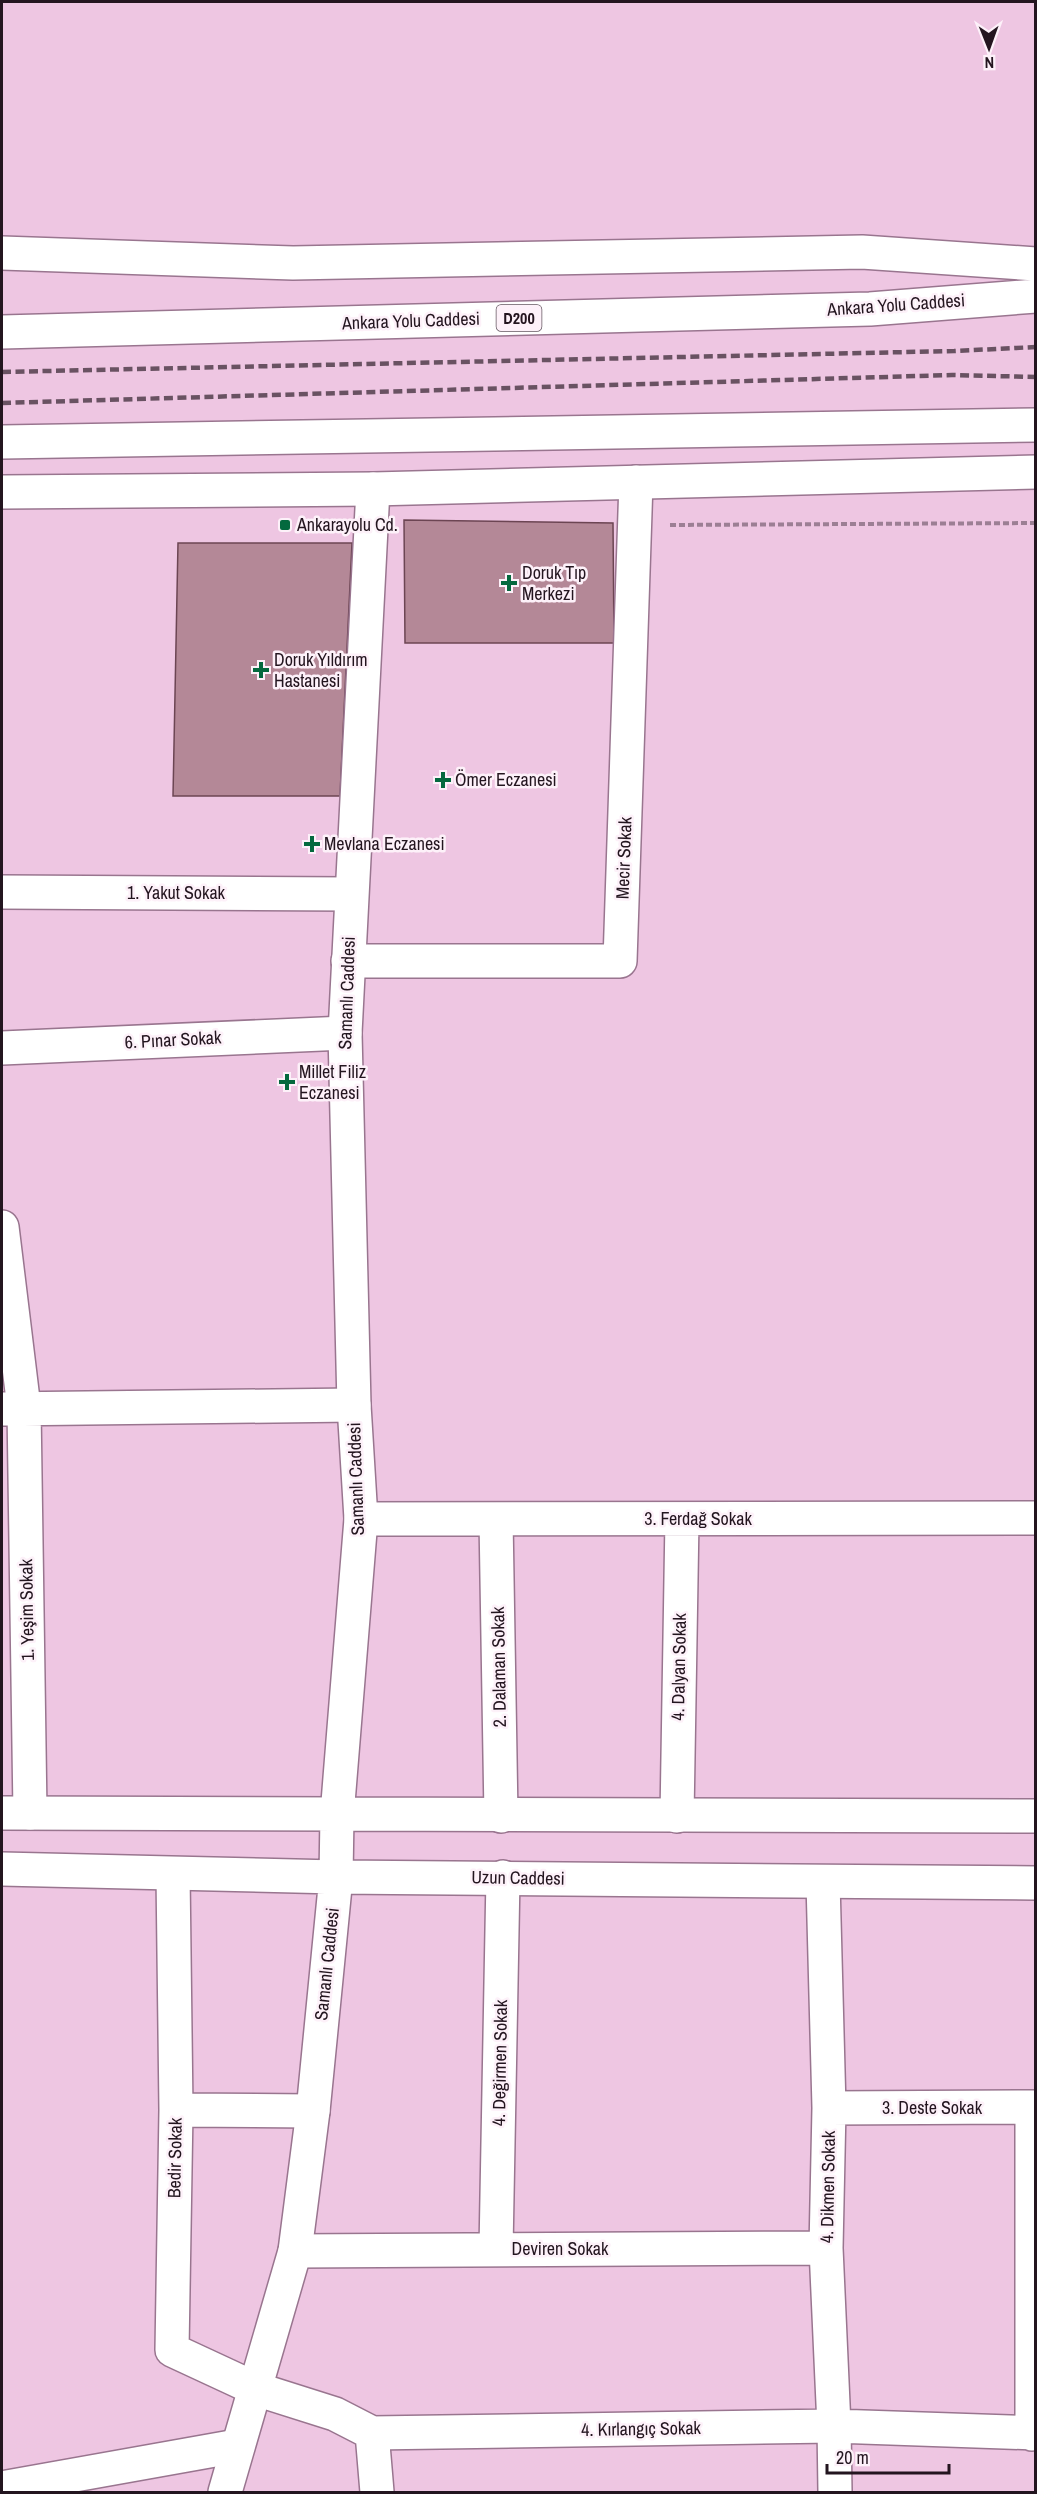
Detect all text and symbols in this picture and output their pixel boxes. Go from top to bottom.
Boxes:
north arrow [959,18,1019,78]
text: N [984,52,994,74]
street label: Ankara Yolu Caddesi [825,287,966,322]
road number: D200 [496,305,542,331]
street label: Ankara Yolu Caddesi [341,306,480,335]
place label: Ankarayolu Cd. [296,512,398,537]
marker: Ankarayolu Cd. [278,518,292,532]
place label: Doruk Tıp Merkezi [522,560,586,606]
marker: Doruk Tıp Merkezi [500,574,518,592]
place label: Doruk Yıldırım Hastanesi [274,647,368,693]
marker: Doruk Yıldırım Hastanesi [252,661,270,679]
place label: Ömer Eczanesi [455,767,557,792]
marker: Ömer Eczanesi [436,773,450,787]
street label: Mecir Sokak [610,816,637,899]
place label: Mevlana Eczanesi [324,831,445,856]
marker: Mevlana Eczanesi [305,837,319,851]
street label: 1. Yakut Sokak [127,880,226,905]
street label: Samanlı Caddesi [332,936,361,1050]
street label: 6. Pınar Sokak [124,1024,223,1055]
place label: Millet Filiz Eczanesi [299,1059,366,1105]
marker: Millet Filiz Eczanesi [280,1075,294,1089]
street label: Samanlı Caddesi [341,1422,370,1536]
street label: 3. Ferdağ Sokak [644,1506,752,1531]
street label: 1. Yeşim Sokak [13,1558,40,1661]
street label: 2. Dalaman Sokak [485,1606,512,1728]
street label: 4. Dalyan Sokak [665,1612,692,1721]
street label: Uzun Caddesi [471,1864,565,1891]
street label: Samanlı Caddesi [308,1906,345,2022]
street label: 4. Değirmen Sokak [486,1999,513,2126]
street label: 3. Deste Sokak [882,2095,983,2120]
street label: Bedir Sokak [161,2117,188,2198]
street label: 4. Dikmen Sokak [814,2130,841,2243]
street label: Deviren Sokak [512,2236,609,2261]
street label: 4. Kırlangıç Sokak [581,2415,702,2442]
scale bar [827,2437,948,2475]
text: 20 m [836,2445,869,2470]

